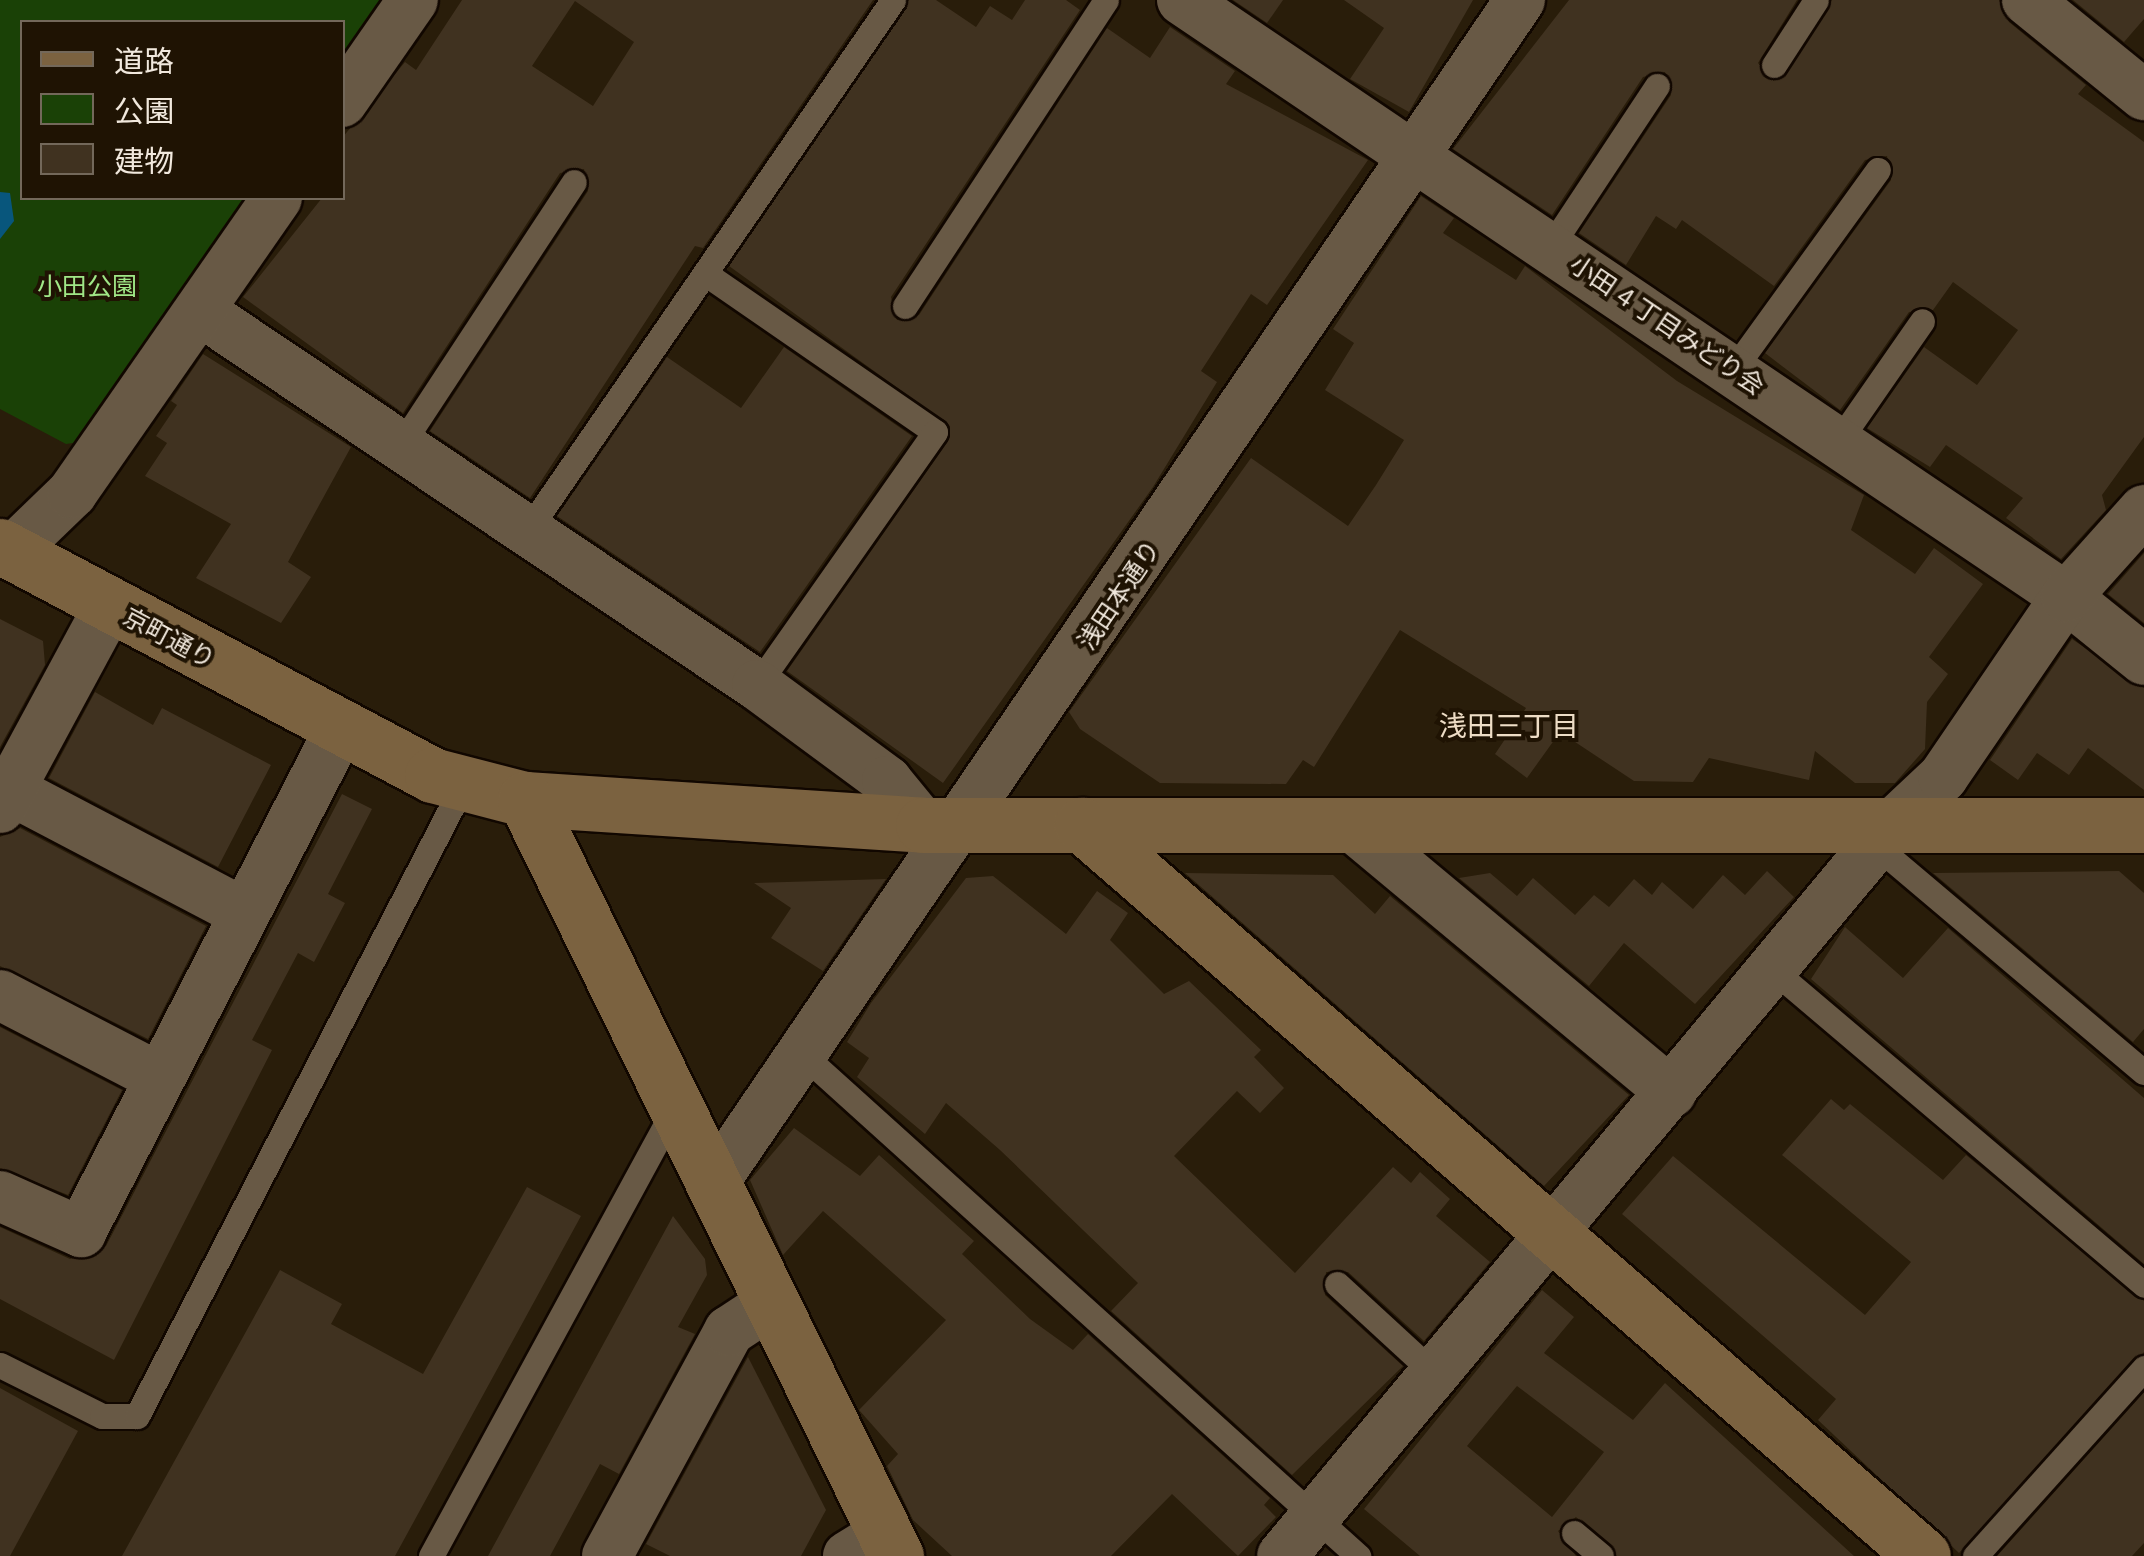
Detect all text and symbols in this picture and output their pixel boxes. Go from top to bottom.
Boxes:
legend [20,20,345,200]
text: 道路 [114,45,174,78]
text: 公園 [114,95,174,128]
text: 建物 [114,145,174,178]
street label: 小田 4 丁目みどり会 [1564,249,1770,401]
park label: 小田公園 [37,271,137,301]
street label: 浅田本通り [1072,535,1166,655]
street label: 京町通り [118,601,220,675]
district label: 浅田三丁目 [1439,710,1579,744]

